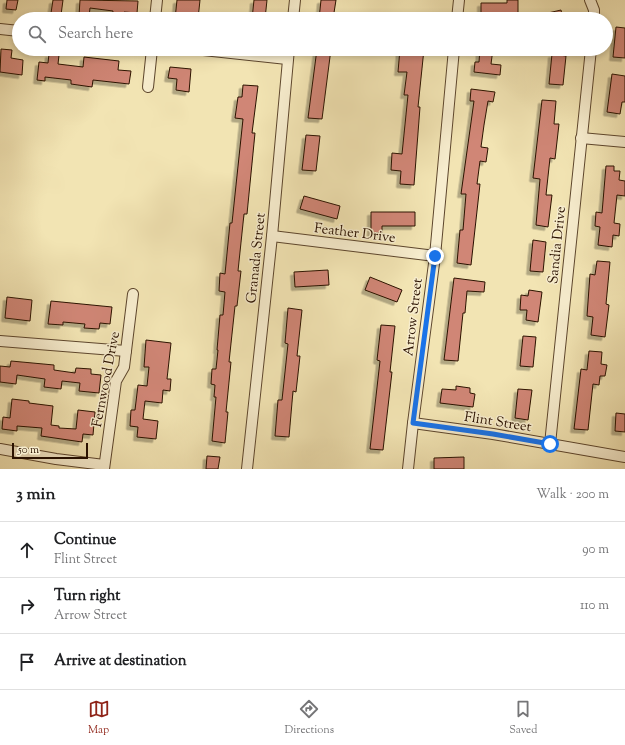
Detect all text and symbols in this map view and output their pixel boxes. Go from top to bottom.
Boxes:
search box [12,12,613,56]
icon: search [26,23,48,45]
text: Search here [58,24,133,45]
street label: Sandia Drive [544,205,572,285]
street label: Granada Street [242,212,272,305]
street label: Feather Drive [313,219,397,249]
route end [426,247,444,265]
street label: Arrow Street [399,277,429,357]
street label: Fernwood Drive [88,330,126,429]
street label: Flint Street [463,408,533,438]
route start [541,435,559,453]
scale bar [12,441,88,460]
text: 50 m [18,442,39,458]
text: 3 min [16,483,55,507]
text: Walk · 200 m [536,486,609,504]
text: Continue [54,530,116,551]
icon: ahead [16,539,38,561]
text: 90 m [582,541,609,559]
text: Flint Street [54,551,117,569]
text: Turn right [54,586,120,607]
icon: right [16,595,38,617]
text: 110 m [580,597,609,615]
text: Arrow Street [54,607,127,625]
icon: arrive [16,651,38,673]
text: Arrive at destination [54,651,187,672]
tab: Map [88,698,110,738]
tab: Directions [285,698,334,738]
tab: Saved [509,698,537,738]

